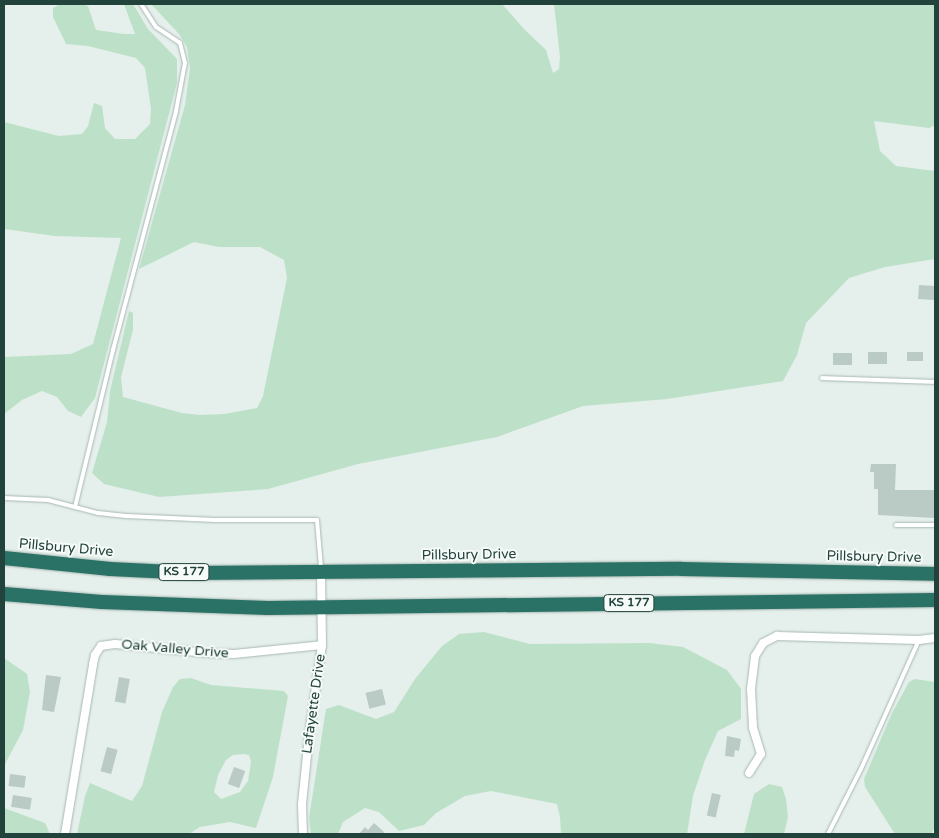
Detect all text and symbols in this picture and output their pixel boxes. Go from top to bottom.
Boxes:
street label: Pillsbury Drive [18,535,114,561]
street label: Pillsbury Drive [421,546,517,564]
street label: Pillsbury Drive [826,548,922,566]
road number: KS 177 [158,562,210,582]
road number: KS 177 [603,594,655,612]
street label: Oak Valley Drive [121,636,229,662]
street label: Lafayette Drive [299,653,329,755]

